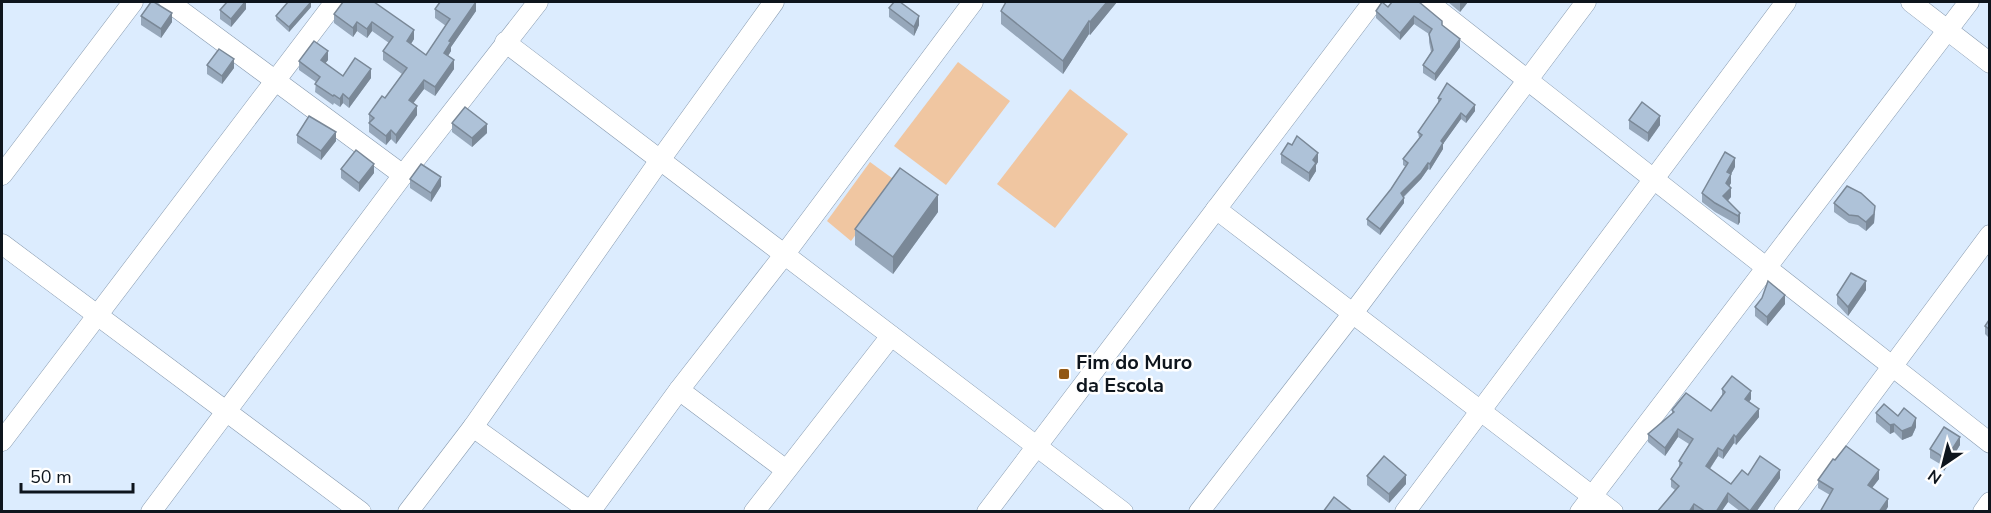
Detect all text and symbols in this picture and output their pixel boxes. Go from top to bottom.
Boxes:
place label: Fim do Muro da Escola [1076,349,1192,399]
marker: Fim do Muro da Escola [1057,367,1071,381]
north arrow [1913,435,1973,495]
scale bar [21,456,134,494]
text: N [1924,464,1946,489]
text: 50 m [30,465,72,489]

